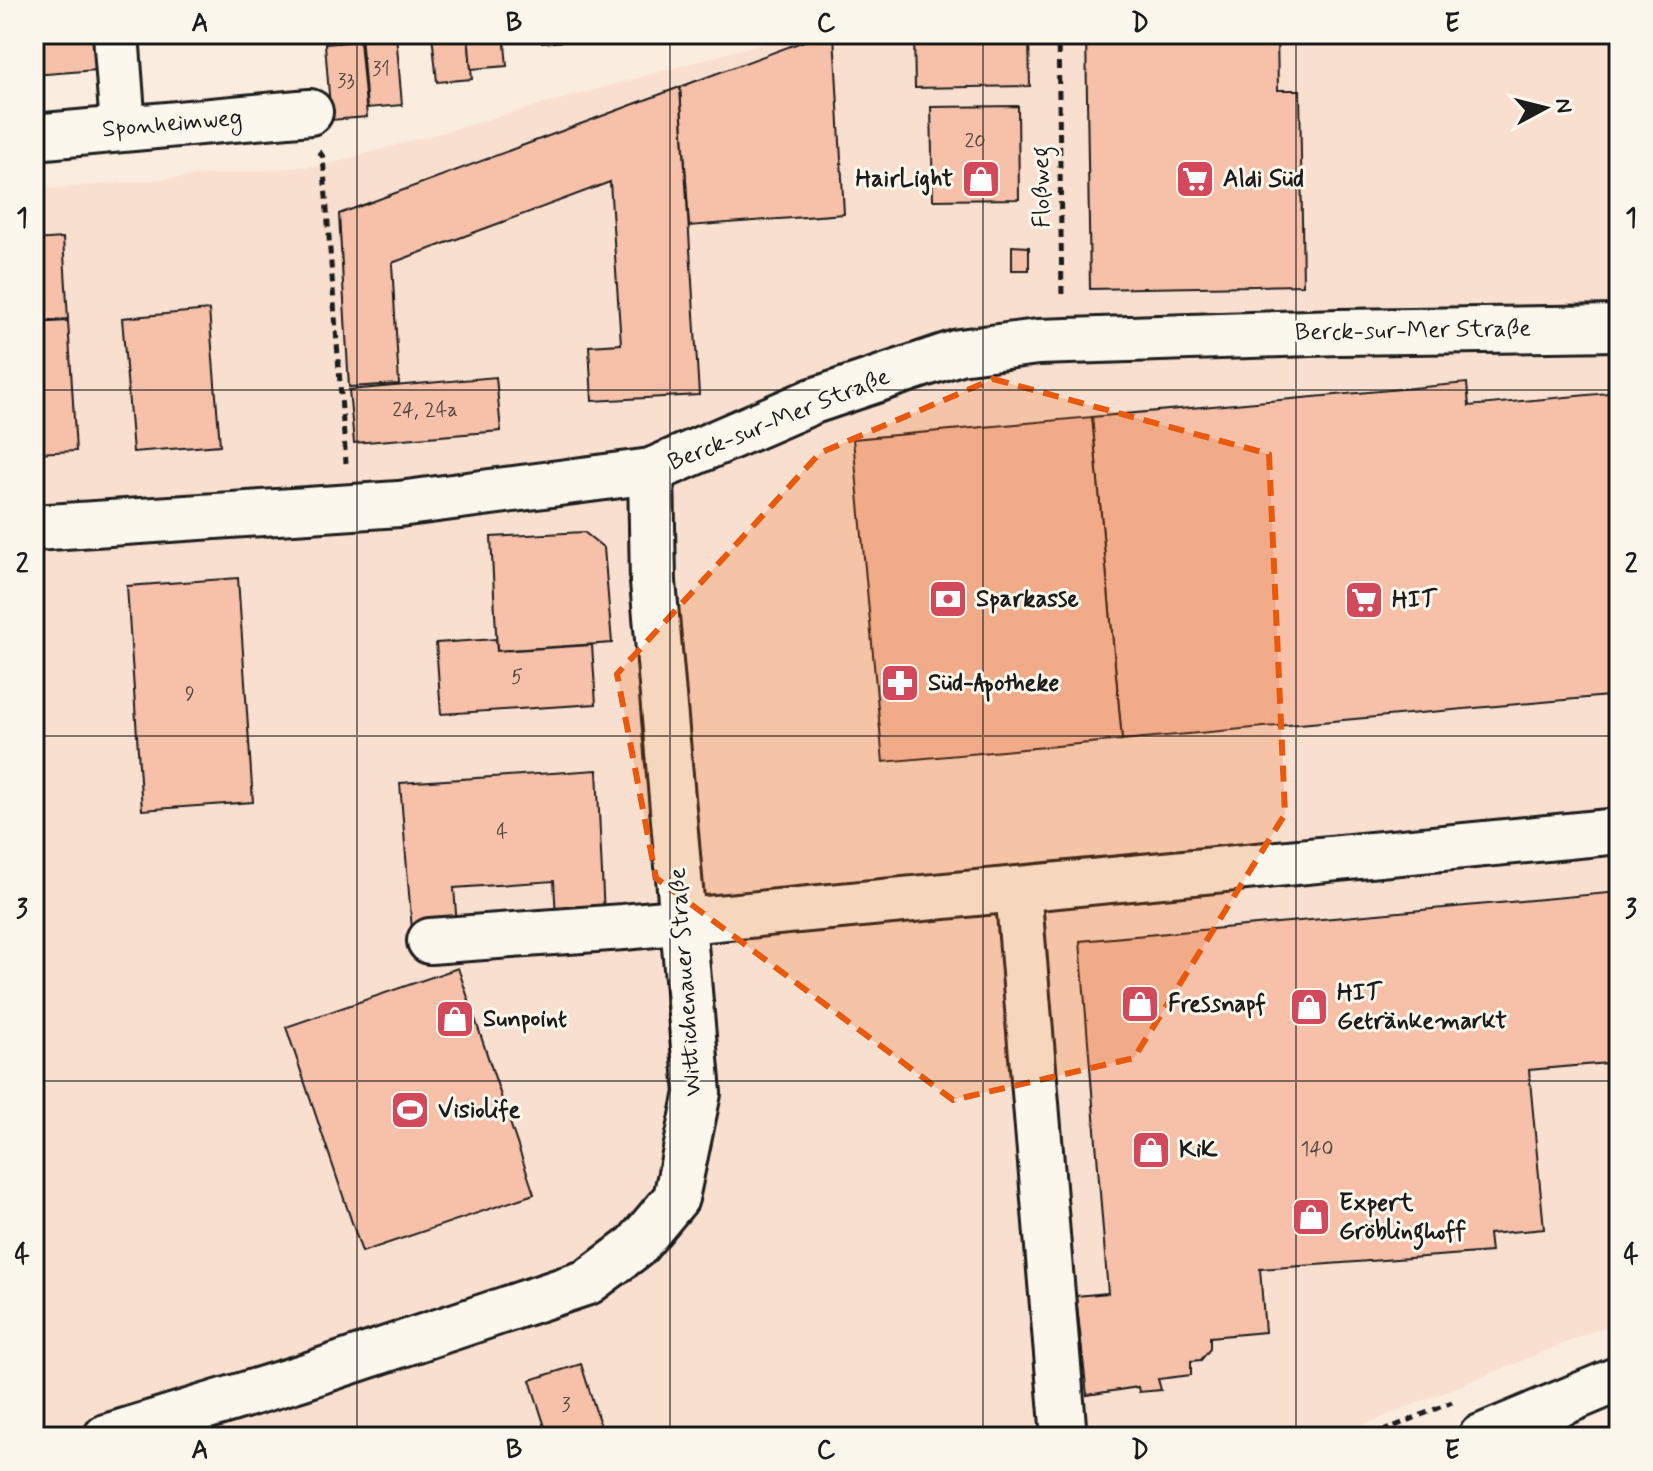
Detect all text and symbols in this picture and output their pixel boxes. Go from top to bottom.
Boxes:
text: A [191,7,209,41]
text: B [506,7,522,41]
text: C [817,7,836,41]
text: D [1131,7,1149,41]
text: E [1444,7,1460,41]
house number: 31 [372,56,390,83]
house number: 33 [337,68,355,95]
north arrow [1505,68,1585,148]
text: N [1548,97,1578,115]
street label: Sponheimweg [101,102,243,148]
house number: 20 [964,128,986,155]
street label: Floßweg [1026,146,1061,228]
shop icon: HairLight [960,158,1002,200]
supermarket icon: Aldi Süd [1174,158,1216,200]
place label: HairLight [856,164,954,196]
place label: Aldi Süd [1223,164,1304,195]
text: 1 [16,202,28,236]
text: 1 [1625,202,1637,236]
street label: Berck-sur-Mer Straße [1295,313,1531,349]
street label: Berck-sur-Mer Straße [664,361,894,479]
house number: 24, 24a [392,397,458,424]
text: 2 [16,548,29,582]
text: 2 [1625,548,1638,582]
bank icon: Sparkasse [927,578,969,620]
supermarket icon: HIT [1343,579,1385,621]
place label: Sparkasse [976,584,1079,615]
place label: HIT [1392,585,1438,616]
pharmacy icon: Süd-Apotheke [879,662,921,704]
house number: 5 [511,664,523,691]
place label: Süd-Apotheke [928,668,1060,702]
house number: 9 [185,681,195,708]
house number: 4 [496,819,508,846]
street label: Wittichenauer Straße [663,867,709,1097]
text: 3 [16,893,28,927]
text: 3 [1625,893,1637,927]
place label: HIT Getränkemarkt [1337,978,1508,1037]
shop icon: Fressnapf [1119,983,1161,1025]
shop icon: HIT Getränkemarkt [1288,986,1330,1028]
place label: Fressnapf [1168,989,1267,1020]
shop icon: Sunpoint [434,998,476,1040]
place label: Sunpoint [483,1004,567,1035]
sports icon: Visiolife [389,1089,431,1131]
place label: Visiolife [438,1095,520,1126]
shop icon: KiK [1130,1129,1172,1171]
place label: KiK [1179,1135,1218,1166]
house number: 140 [1300,1136,1334,1163]
place label: Expert Gröblinghoff [1339,1188,1467,1250]
shop icon: Expert Gröblinghoff [1290,1196,1332,1238]
text: 4 [14,1239,30,1273]
text: 4 [1623,1239,1639,1273]
house number: 3 [561,1392,571,1419]
text: A [191,1434,209,1468]
text: B [506,1434,522,1468]
text: C [817,1434,836,1468]
text: D [1131,1434,1149,1468]
text: E [1444,1434,1460,1468]

